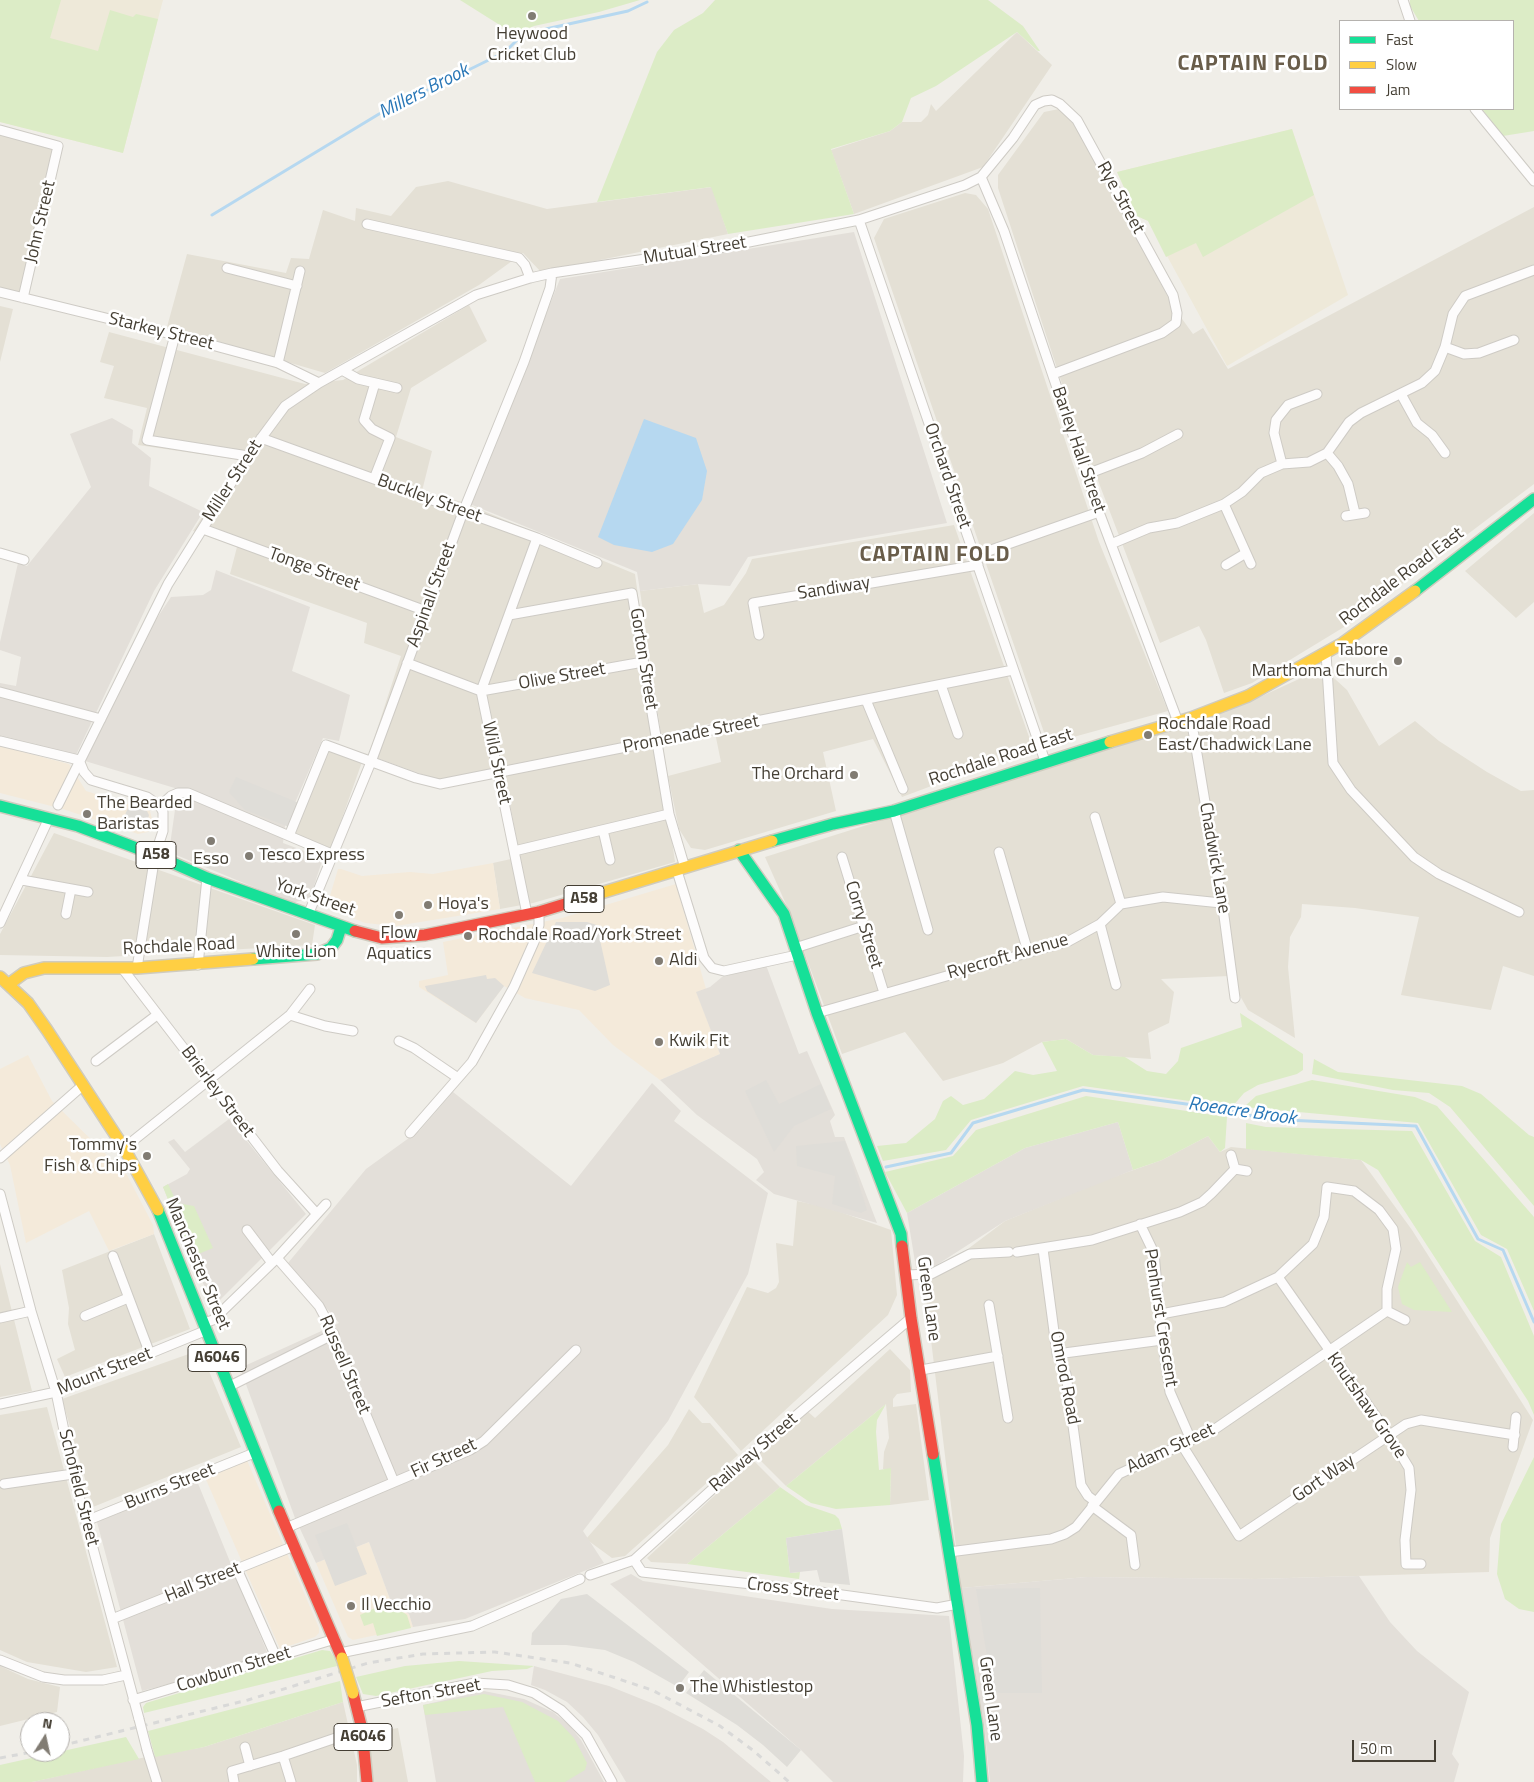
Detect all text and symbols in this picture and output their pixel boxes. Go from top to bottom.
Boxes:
marker: Heywood Cricket Club [526,10,538,22]
legend [1339,20,1514,110]
place label: Heywood Cricket Club [488,24,576,66]
text: Fast [1386,28,1413,51]
district label: CAPTAIN FOLD [1176,52,1330,78]
text: Slow [1386,53,1417,76]
water label: Millers Brook [375,60,473,124]
text: Jam [1386,78,1410,101]
street label: Rye Street [1091,158,1149,238]
street label: John Street [21,178,61,266]
street label: Mutual Street [642,232,748,270]
street label: Starkey Street [106,309,216,355]
street label: Barley Hall Street [1046,384,1110,516]
street label: Orchard Street [919,420,975,532]
street label: Miller Street [199,436,267,526]
street label: Buckley Street [374,470,484,528]
street label: Rochdale Road East [1335,523,1469,631]
street label: Aspinall Street [403,540,461,650]
street label: Tonge Street [265,543,363,597]
district label: CAPTAIN FOLD [858,543,1012,569]
street label: Sandiway [796,573,872,605]
street label: Gorton Street [624,607,662,711]
place label: Tabore Marthoma Church [1252,640,1388,682]
marker: Tabore Marthoma Church [1392,655,1404,667]
street label: Olive Street [517,659,607,695]
street label: Promenade Street [621,711,761,759]
place label: Rochdale Road East/Chadwick Lane [1158,714,1311,756]
street label: Wild Street [477,720,515,806]
street label: Rochdale Road East [926,725,1076,791]
marker: Rochdale Road East/Chadwick Lane [1142,729,1154,741]
place label: The Orchard [752,764,844,786]
marker: The Orchard [848,769,860,781]
place label: The Bearded Baristas [97,793,193,836]
street label: Chadwick Lane [1194,801,1234,915]
marker: The Bearded Baristas [81,808,93,820]
marker: Esso [205,835,217,847]
road number: A58 [136,842,176,868]
place label: Tesco Express [259,845,365,867]
place label: Esso [193,849,229,871]
marker: Tesco Express [243,850,255,862]
street label: York Street [272,874,358,922]
street label: Corry Street [839,879,887,971]
road number: A58 [564,886,604,912]
place label: Hoya's [438,894,489,916]
marker: Hoya's [422,899,434,911]
marker: Flow Aquatics [393,909,405,921]
place label: Flow Aquatics [366,923,432,966]
place label: Rochdale Road/York Street [478,925,681,947]
marker: White Lion [290,928,302,940]
street label: Ryecroft Avenue [945,929,1071,985]
marker: Rochdale Road/York Street [462,930,474,942]
street label: Rochdale Road [122,933,236,961]
place label: White Lion [256,942,336,964]
place label: Aldi [669,950,697,972]
marker: Aldi [653,955,665,967]
place label: Kwik Fit [669,1031,729,1053]
marker: Kwik Fit [653,1036,665,1048]
street label: Brierley Street [176,1042,258,1142]
water label: Roeacre Brook [1187,1093,1297,1131]
place label: Tommy's Fish & Chips [44,1135,137,1178]
marker: Tommy's Fish & Chips [141,1150,153,1162]
street label: Manchester Street [160,1195,234,1333]
street label: Penhurst Crescent [1138,1247,1182,1389]
street label: Green Lane [911,1255,945,1343]
street label: Russell Street [314,1312,374,1418]
street label: Omrod Road [1044,1329,1084,1427]
street label: Mount Street [54,1343,156,1401]
road number: A6046 [188,1345,246,1372]
street label: Knutshaw Grove [1321,1349,1411,1463]
street label: Railway Street [705,1409,803,1497]
street label: Adam Street [1124,1419,1218,1479]
street label: Schofield Street [53,1427,103,1549]
street label: Fir Street [408,1434,480,1484]
street label: Gort Way [1289,1450,1359,1508]
street label: Burns Street [122,1459,218,1515]
street label: Hall Street [162,1558,244,1608]
street label: Cross Street [746,1574,840,1606]
place label: Il Vecchio [361,1595,431,1617]
marker: Il Vecchio [345,1600,357,1612]
street label: Cowburn Street [174,1642,294,1698]
street label: Green Lane [973,1655,1007,1743]
street label: Sefton Street [380,1675,482,1713]
place label: The Whistlestop [690,1677,813,1699]
marker: The Whistlestop [674,1682,686,1694]
north arrow [20,1712,70,1762]
text: N [41,1712,54,1734]
road number: A6046 [334,1724,392,1750]
scale bar [1354,1730,1438,1762]
text: 50 m [1360,1737,1393,1760]

